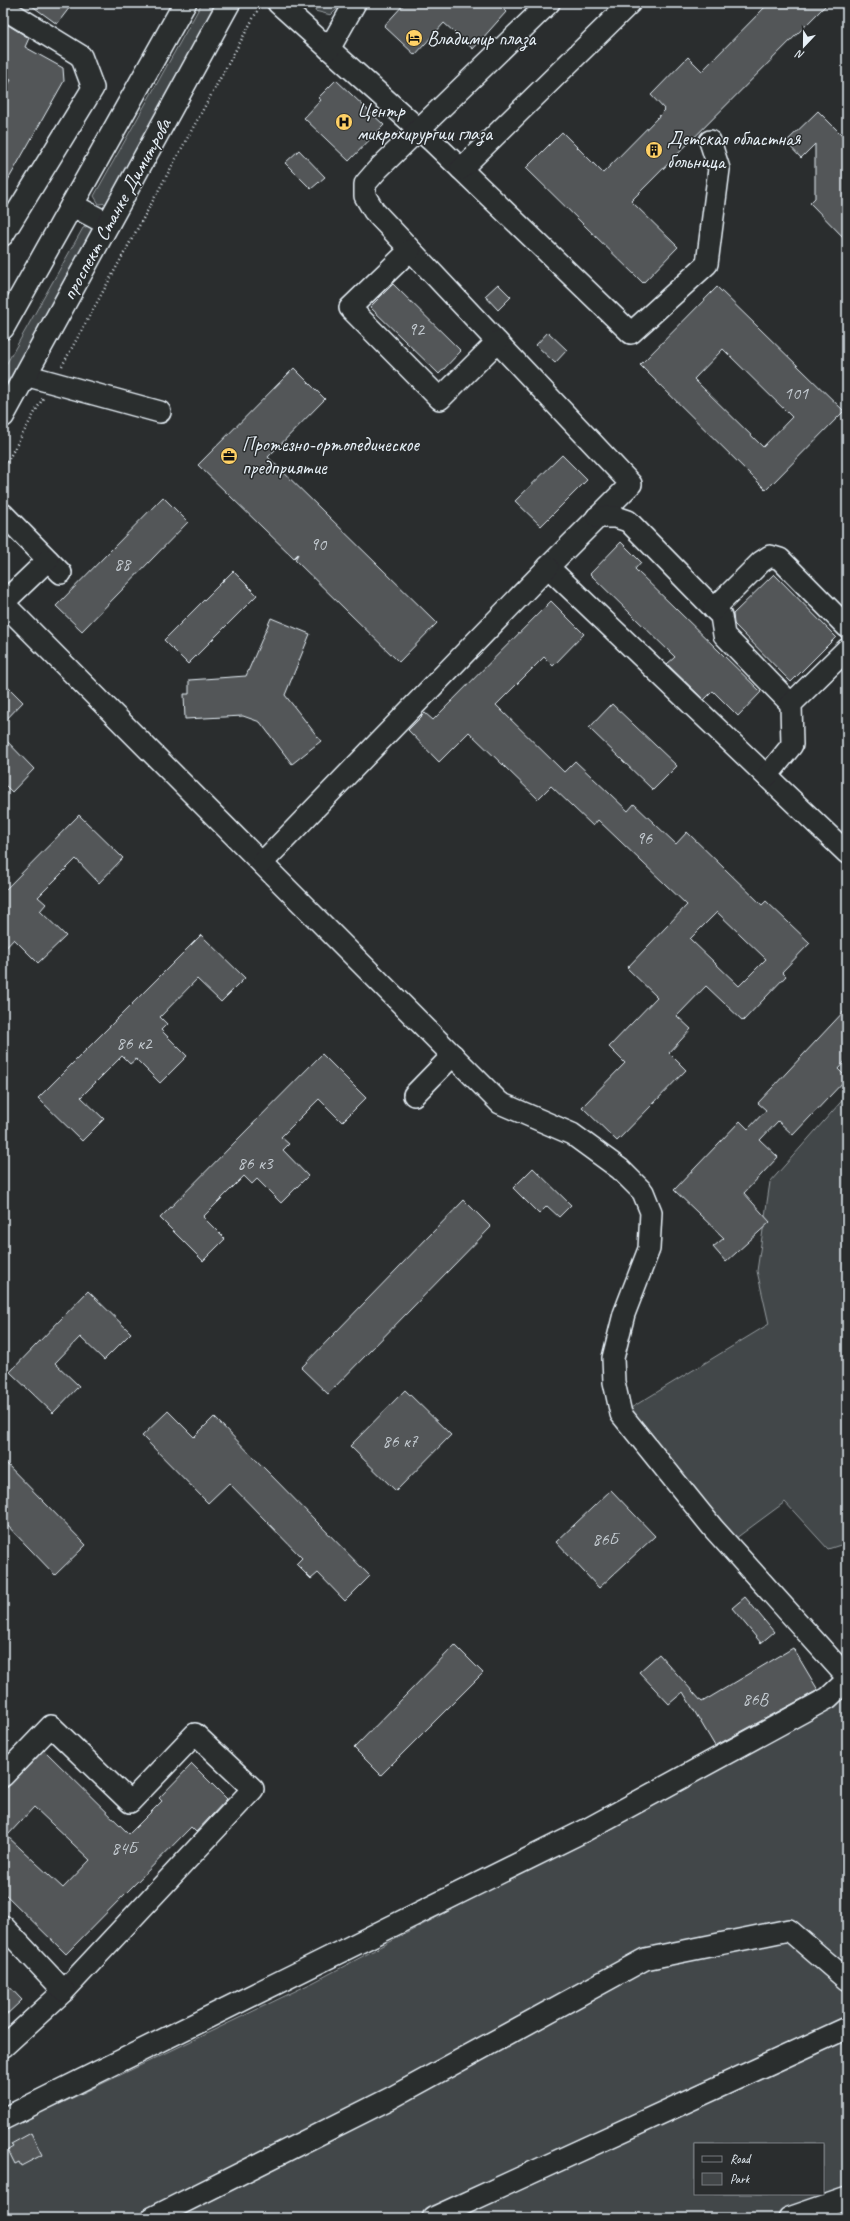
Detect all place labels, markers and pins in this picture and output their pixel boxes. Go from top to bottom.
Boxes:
place label: Владимир плаза [427,26,537,52]
hotel icon: Владимир плаза [404,28,424,48]
place label: Центр микрохирургии глаза [357,98,494,147]
hospital icon: Центр микрохирургии глаза [334,112,354,132]
place label: Детская областная больница [667,126,801,174]
building icon: Детская областная больница [644,140,664,160]
place label: Протезно-ортопедическое предприятие [242,432,420,480]
office icon: Протезно-ортопедическое предприятие [219,446,239,466]

